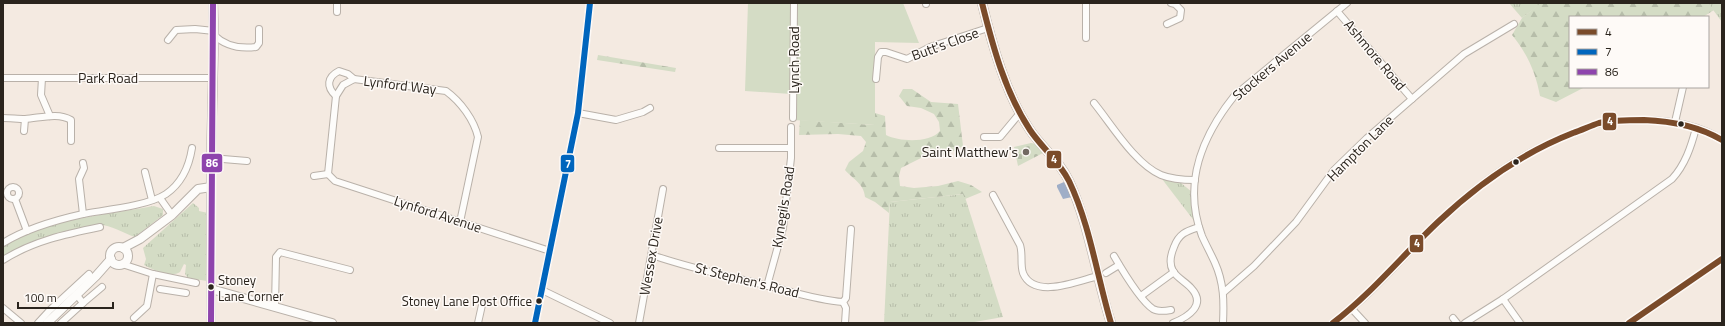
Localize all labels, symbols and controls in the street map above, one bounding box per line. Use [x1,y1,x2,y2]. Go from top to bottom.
street label: Ashmore Road [1339,15,1411,95]
legend [1569,16,1709,88]
street label: Butt's Close [908,22,981,65]
text: 4 [1605,22,1612,41]
street label: Lynch Road [783,26,804,94]
street label: Stockers Avenue [1228,26,1316,105]
text: 7 [1605,42,1612,61]
text: 86 [1605,62,1619,81]
street label: Park Road [78,67,138,88]
street label: Lynford Way [362,70,438,99]
street label: Hampton Lane [1322,110,1398,186]
line badge: 4 [1602,112,1617,131]
text: 4 [1607,113,1613,129]
unlabelled marker [1676,119,1686,129]
place label: Saint Matthew's [922,141,1018,162]
marker: Saint Matthew's [1021,147,1031,157]
line badge: 4 [1046,150,1062,169]
text: 4 [1051,151,1057,167]
line badge: 86 [201,153,223,173]
line badge: 7 [560,154,575,173]
text: 86 [206,155,218,171]
text: 7 [565,156,571,172]
unlabelled marker [1511,157,1521,167]
street label: Kynegils Road [766,165,799,249]
street label: Lynford Avenue [392,189,485,238]
street label: Wessex Drive [633,215,668,297]
line badge: 4 [1409,234,1424,253]
text: 4 [1414,235,1420,251]
street label: St Stephen's Road [693,256,802,303]
place label: Stoney Lane Corner [218,270,284,306]
marker: Stoney Lane Corner [206,282,216,292]
scale bar [18,284,113,310]
text: 100 m [24,288,57,307]
place label: Stoney Lane Post Office [402,291,532,311]
marker: Stoney Lane Post Office [534,296,544,306]

